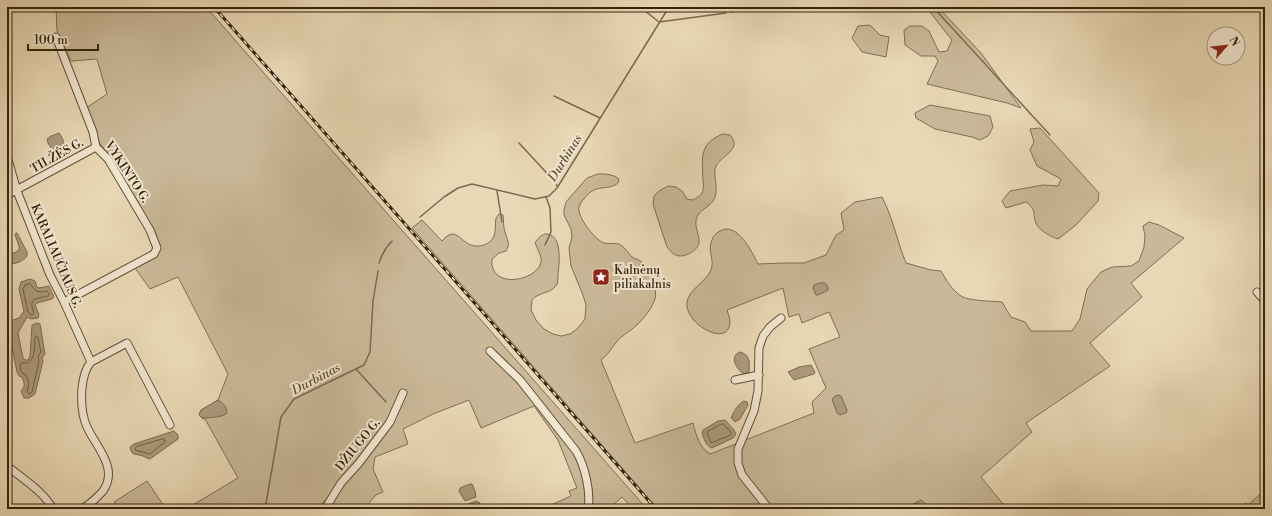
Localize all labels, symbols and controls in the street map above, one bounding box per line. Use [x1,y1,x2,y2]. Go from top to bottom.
scale bar [28,26,98,52]
north arrow [1206,26,1246,66]
text: 100 m [34,33,68,48]
text: N [1226,35,1242,49]
water label: Durbinas [544,131,586,185]
street label: TILŽĖS G. [27,133,86,177]
street label: VYKINTO G. [101,137,153,206]
street label: KARALIAUČIAUS G. [27,201,87,311]
place label: Kalnėnų piliakalnis [614,263,671,292]
place icon: Kalnėnų piliakalnis [591,267,611,287]
water label: Durbinas [288,359,343,399]
street label: DŽIUGO G. [331,414,384,474]

